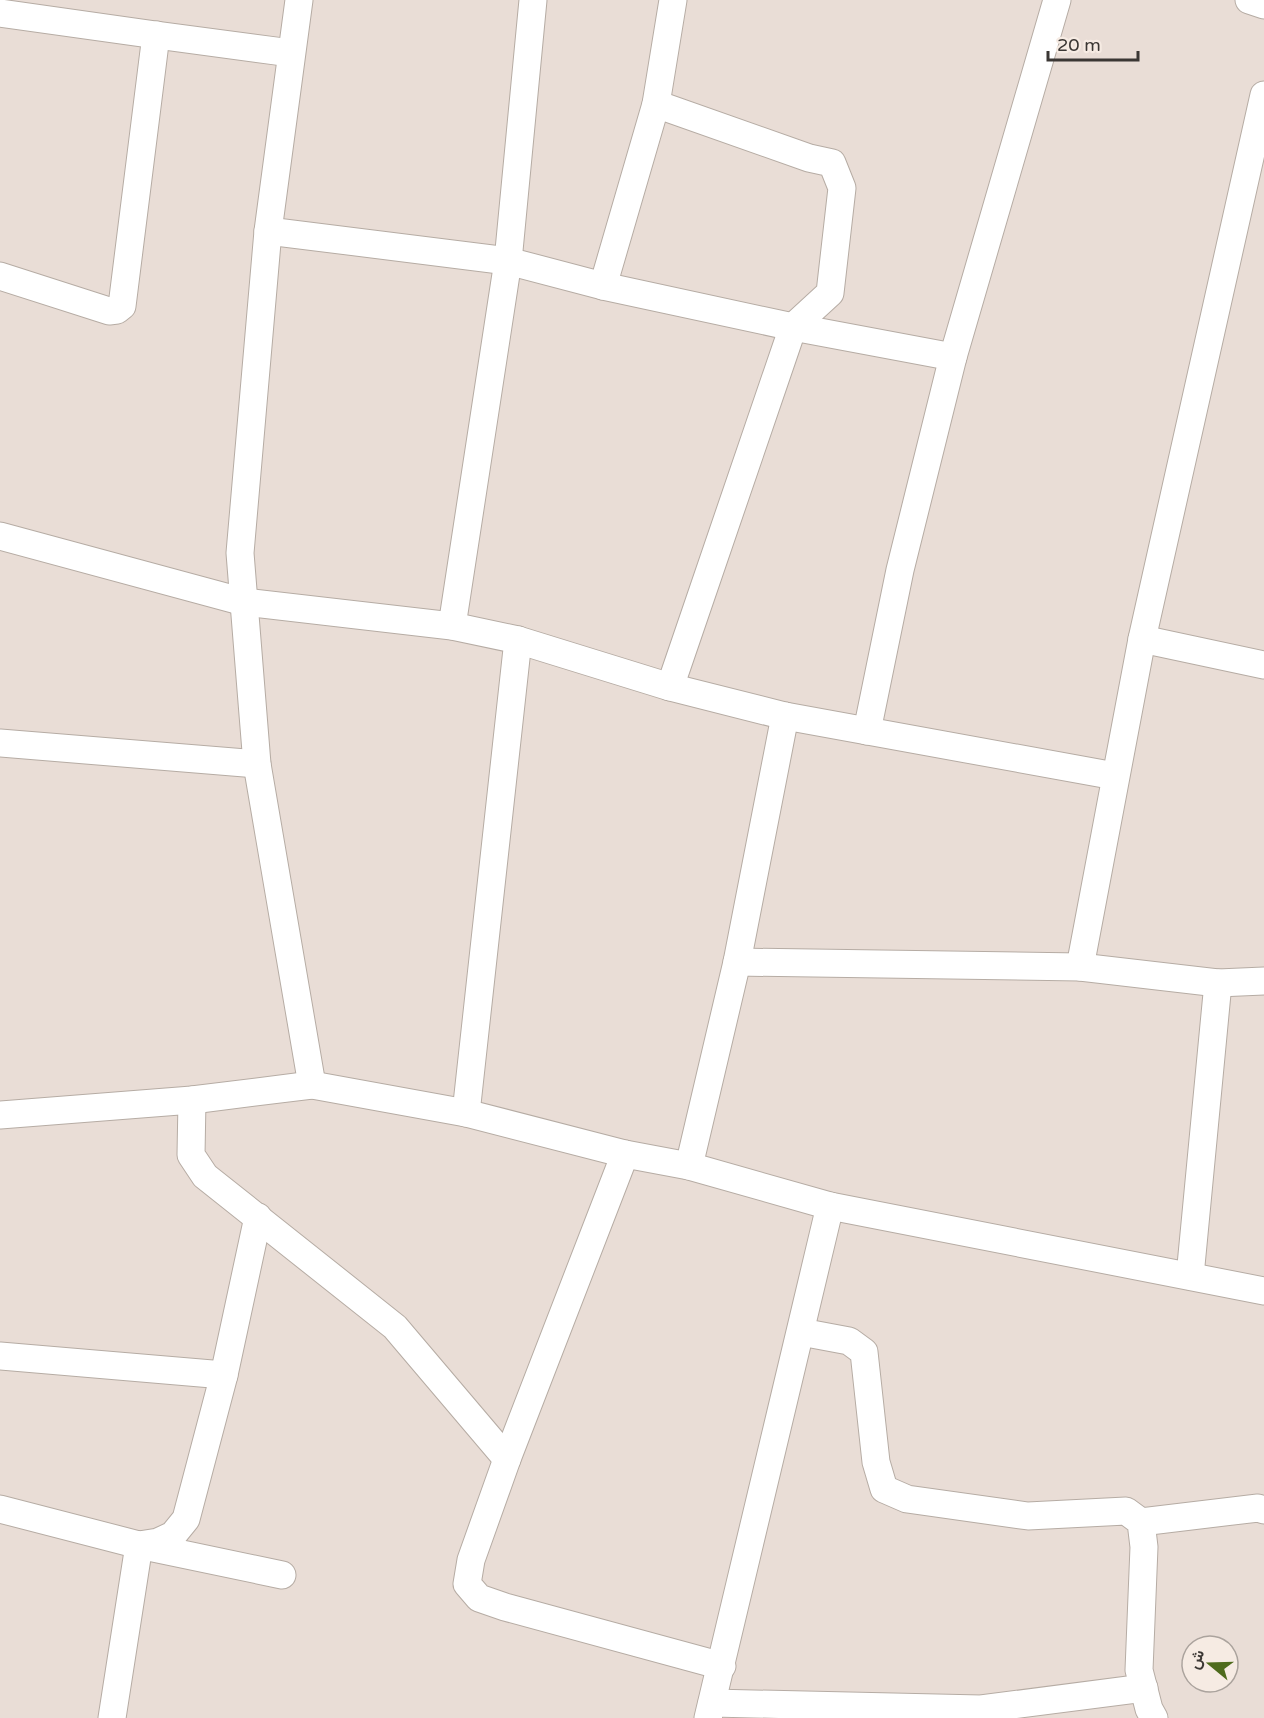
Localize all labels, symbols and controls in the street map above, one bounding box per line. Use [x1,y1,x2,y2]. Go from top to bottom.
scale bar [1048,24,1138,62]
text: 20 m [1057,34,1101,56]
north arrow [1180,1634,1240,1694]
text: ش [1184,1647,1209,1672]

